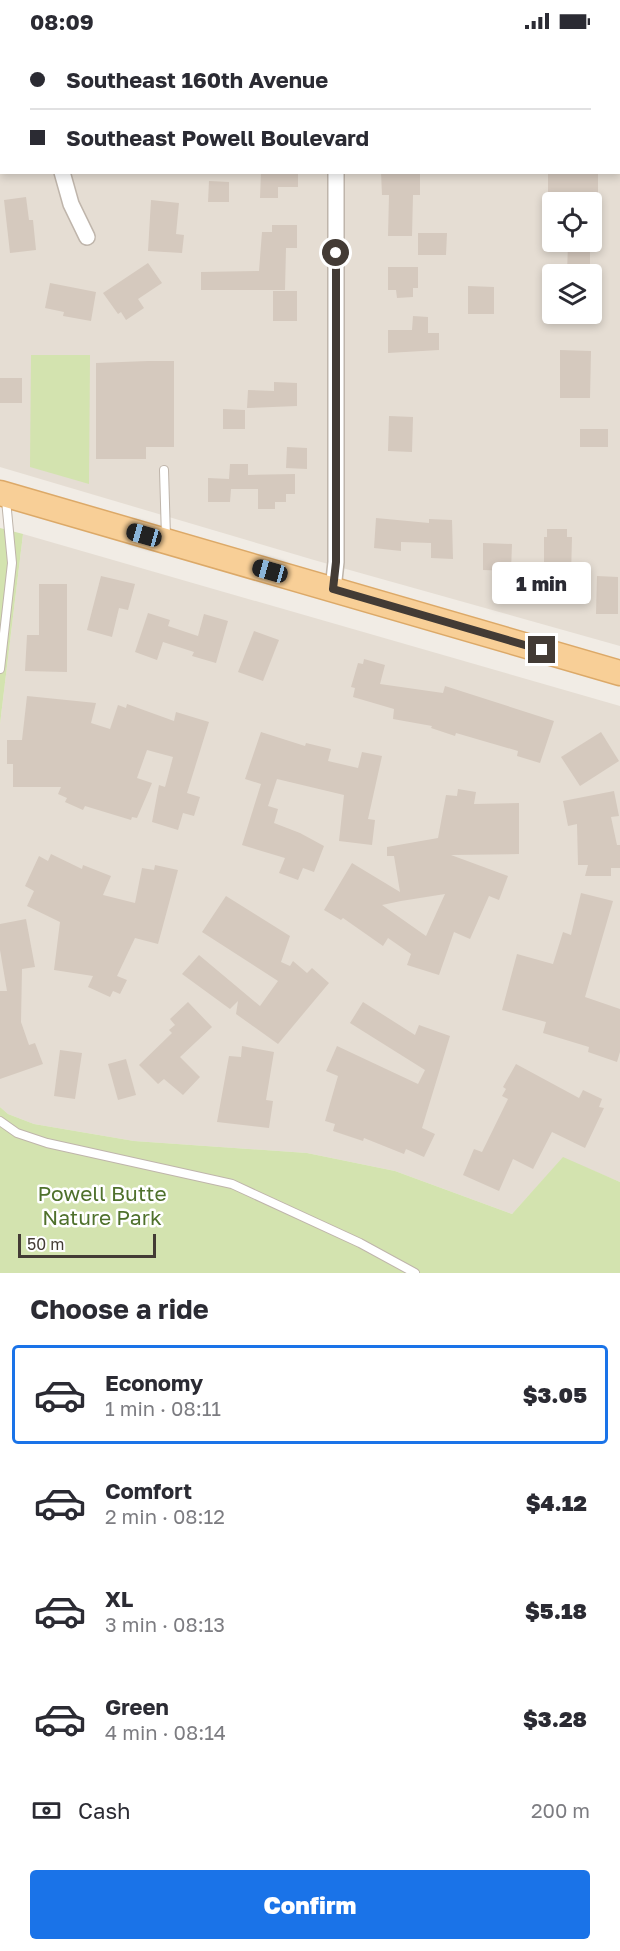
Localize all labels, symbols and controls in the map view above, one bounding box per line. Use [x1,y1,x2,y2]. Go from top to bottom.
text: 08:09 [30,8,94,35]
text: Southeast 160th Avenue [66,66,328,93]
text: Southeast Powell Boulevard [66,124,369,151]
map controls [542,192,602,324]
button: locate [542,192,602,252]
route start [322,239,349,266]
button: layers [542,264,602,324]
car [124,521,164,549]
car [250,557,290,585]
callout: 1 min [492,563,592,605]
text: 1 min [516,571,567,595]
route end [528,636,555,663]
park label: Powell Butte Nature Park [37,1180,167,1230]
scale bar [18,1231,156,1258]
text: 50 m [27,1234,64,1254]
text: Choose a ride [30,1293,209,1325]
icon: car [33,1368,87,1422]
text: Economy [105,1369,203,1396]
text: $3.05 [523,1381,587,1408]
text: 1 min · 08:11 [105,1396,221,1420]
icon: car [33,1476,87,1530]
text: Comfort [105,1477,192,1504]
text: $4.12 [526,1489,587,1516]
text: 2 min · 08:12 [105,1504,225,1528]
icon: car [33,1584,87,1638]
text: XL [105,1585,133,1612]
text: $5.18 [525,1597,587,1624]
text: 3 min · 08:13 [105,1612,225,1636]
icon: car [33,1692,87,1746]
text: Green [105,1693,169,1720]
text: $3.28 [523,1705,587,1732]
text: 4 min · 08:14 [105,1720,226,1744]
icon: cash [30,1794,63,1827]
text: Cash [78,1797,131,1824]
text: 200 m [531,1798,590,1822]
button: Confirm [30,1870,590,1939]

